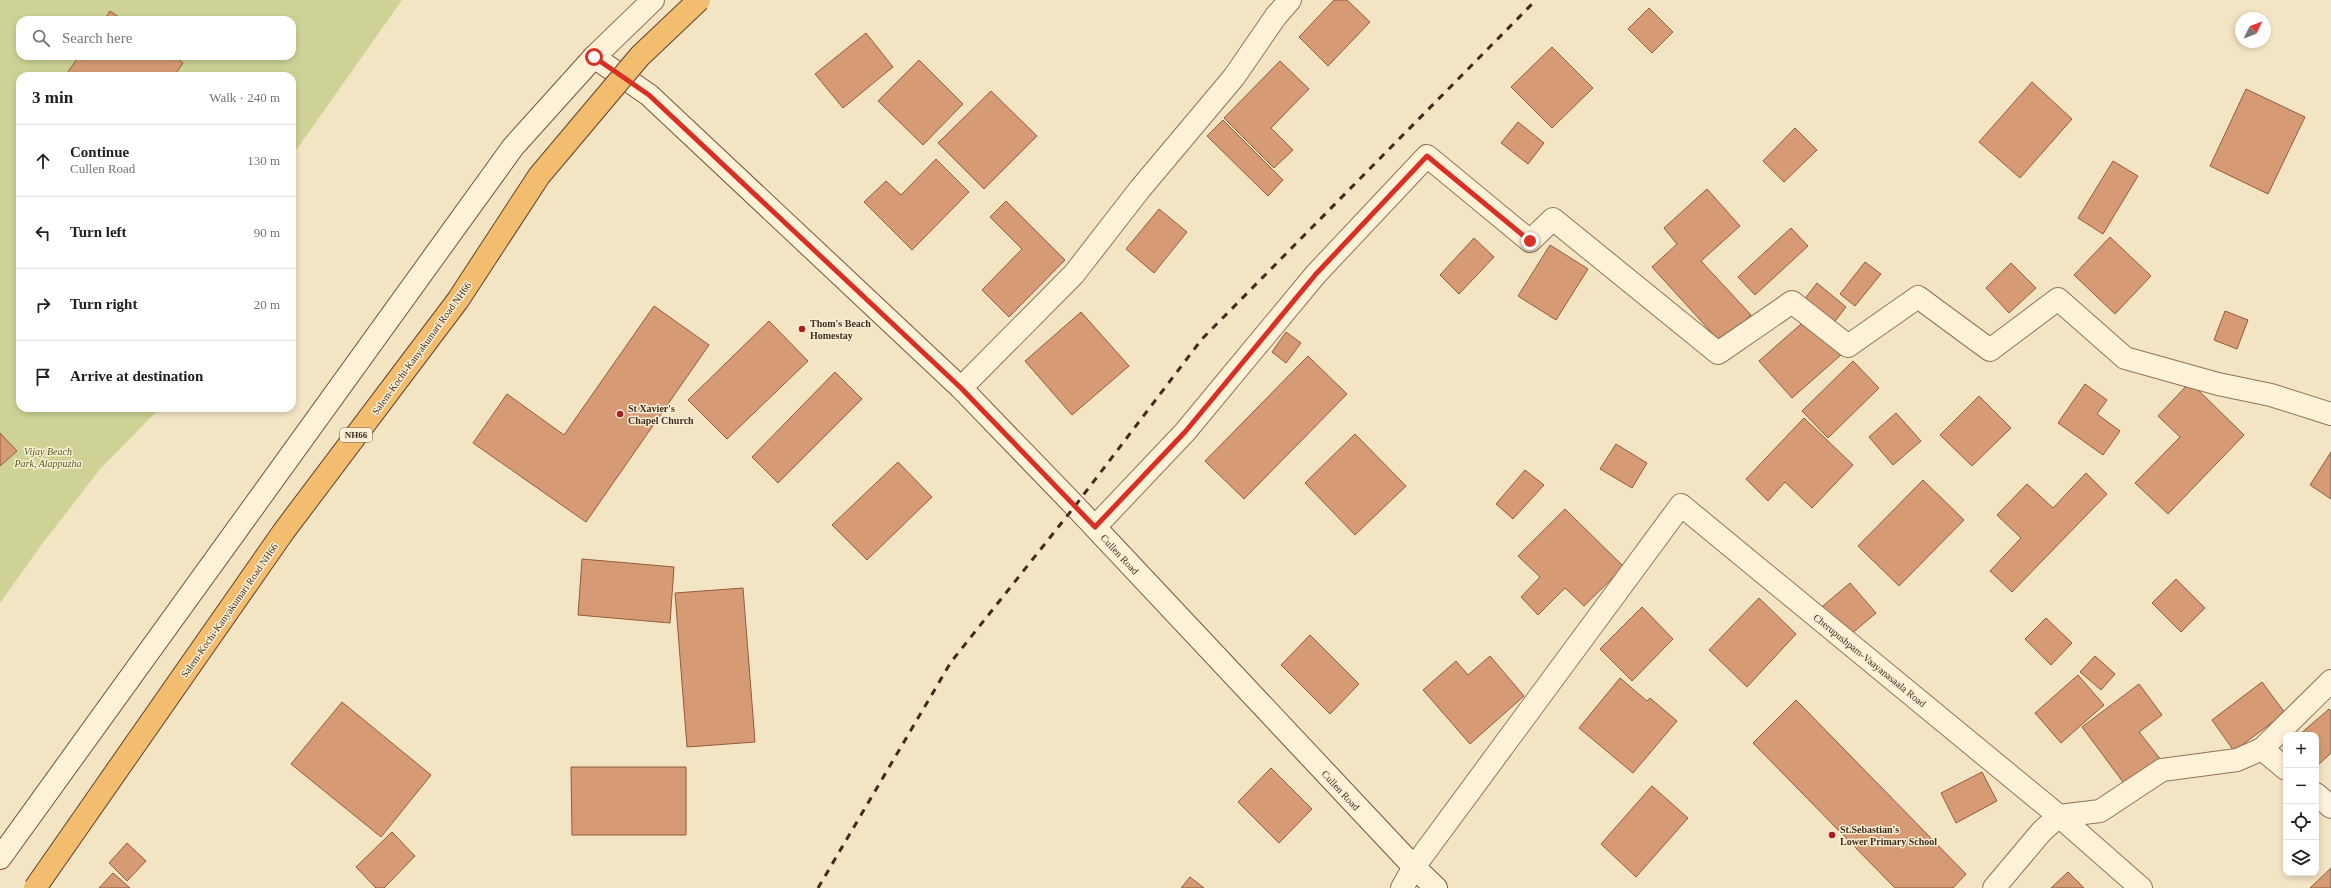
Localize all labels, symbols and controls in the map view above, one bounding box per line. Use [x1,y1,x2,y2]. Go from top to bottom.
north arrow [2235,12,2271,48]
search box [16,16,296,60]
icon: search [30,27,52,49]
text: Search here [62,30,132,46]
route start [585,48,603,66]
text: 3 min [32,88,73,107]
text: Walk · 240 m [209,90,280,105]
text: Continue [70,144,129,160]
icon: ahead [32,150,54,172]
text: 130 m [247,153,280,168]
text: Cullen Road [70,161,135,176]
icon: left [32,222,54,244]
text: Turn left [70,224,127,240]
text: 90 m [254,225,280,240]
route end [1521,232,1539,250]
street label: Salem-Kochi-Kanyakumari Road NH66 [370,280,473,417]
icon: right [32,294,54,316]
text: Turn right [70,296,137,312]
text: 20 m [254,297,280,312]
place label: Thom's Beach Homestay [810,318,871,341]
marker: Thom's Beach Homestay [797,324,807,334]
icon: arrive [32,366,54,388]
text: Arrive at destination [70,368,203,384]
place label: St Xavier's Chapel Church [628,403,694,426]
marker: St Xavier's Chapel Church [615,409,625,419]
road number: NH66 [340,428,372,442]
park label: Vijay Beach Park, Alappuzha [13,446,82,469]
street label: Cullen Road [1098,532,1141,576]
street label: Salem-Kochi-Kanyakumari Road NH66 [179,541,280,679]
street label: Cherupushpam-Vaayanasaala Road [1811,612,1928,709]
map controls [2283,732,2319,876]
button: + [2283,732,2319,768]
street label: Cullen Road [1319,768,1362,812]
button: − [2283,768,2319,804]
button: locate [2283,804,2319,840]
place label: St.Sebastian's Lower Primary School [1840,824,1937,847]
marker: St.Sebastian's Lower Primary School [1827,830,1837,840]
button: layers [2283,840,2319,876]

